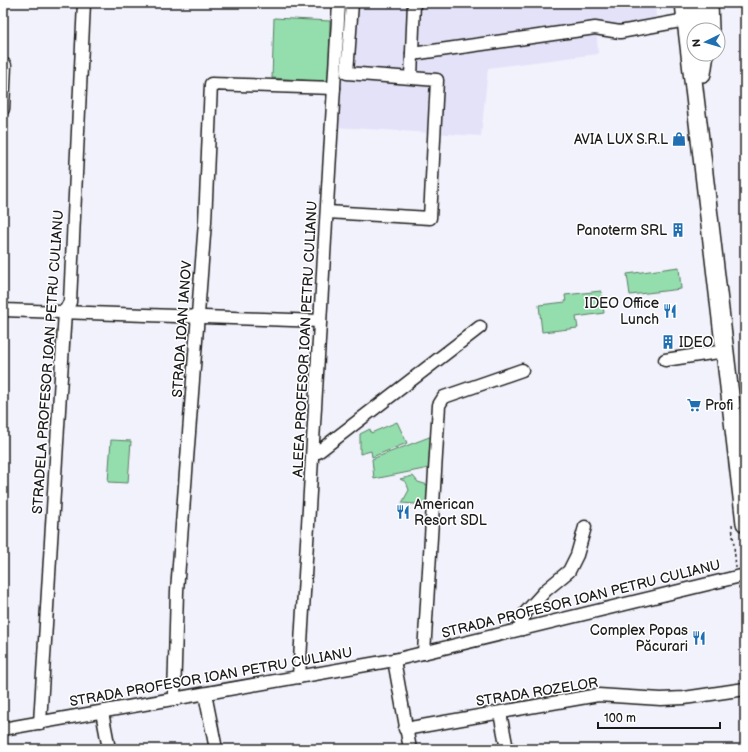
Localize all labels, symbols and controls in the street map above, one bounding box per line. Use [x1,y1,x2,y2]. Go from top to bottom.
north arrow [686,22,726,62]
text: N [690,38,703,48]
place label: AVIA LUX S.R.L [574,131,668,148]
shop icon: AVIA LUX S.R.L [671,131,687,147]
street label: ALEEA PROFESOR IOAN PETRU CULIANU [289,200,321,478]
street label: STRADELA PROFESOR IOAN PETRU CULIANU [29,209,67,515]
place label: Panoterm SRL [576,222,667,239]
building icon: Panoterm SRL [670,222,686,238]
street label: STRADA IOAN IANOV [169,260,195,398]
place label: IDEO Office Lunch [585,295,659,328]
restaurant icon: IDEO Office Lunch [662,303,678,319]
building icon: IDEO [660,334,676,350]
place label: IDEO [679,334,714,351]
supermarket icon: Profi [686,397,702,413]
place label: Profi [705,397,733,414]
place label: American Resort SDL [414,496,487,529]
restaurant icon: American Resort SDL [395,504,411,520]
street label: STRADA PROFESOR IOAN PETRU CULIANU [440,556,722,642]
place label: Complex Popas Păcurari [590,622,688,655]
restaurant icon: Complex Popas Păcurari [691,630,707,646]
street label: STRADA PROFESOR IOAN PETRU CULIANU [68,644,354,710]
street label: STRADA ROZELOR [475,674,599,710]
scale bar [598,704,720,730]
text: 100 m [604,711,636,726]

